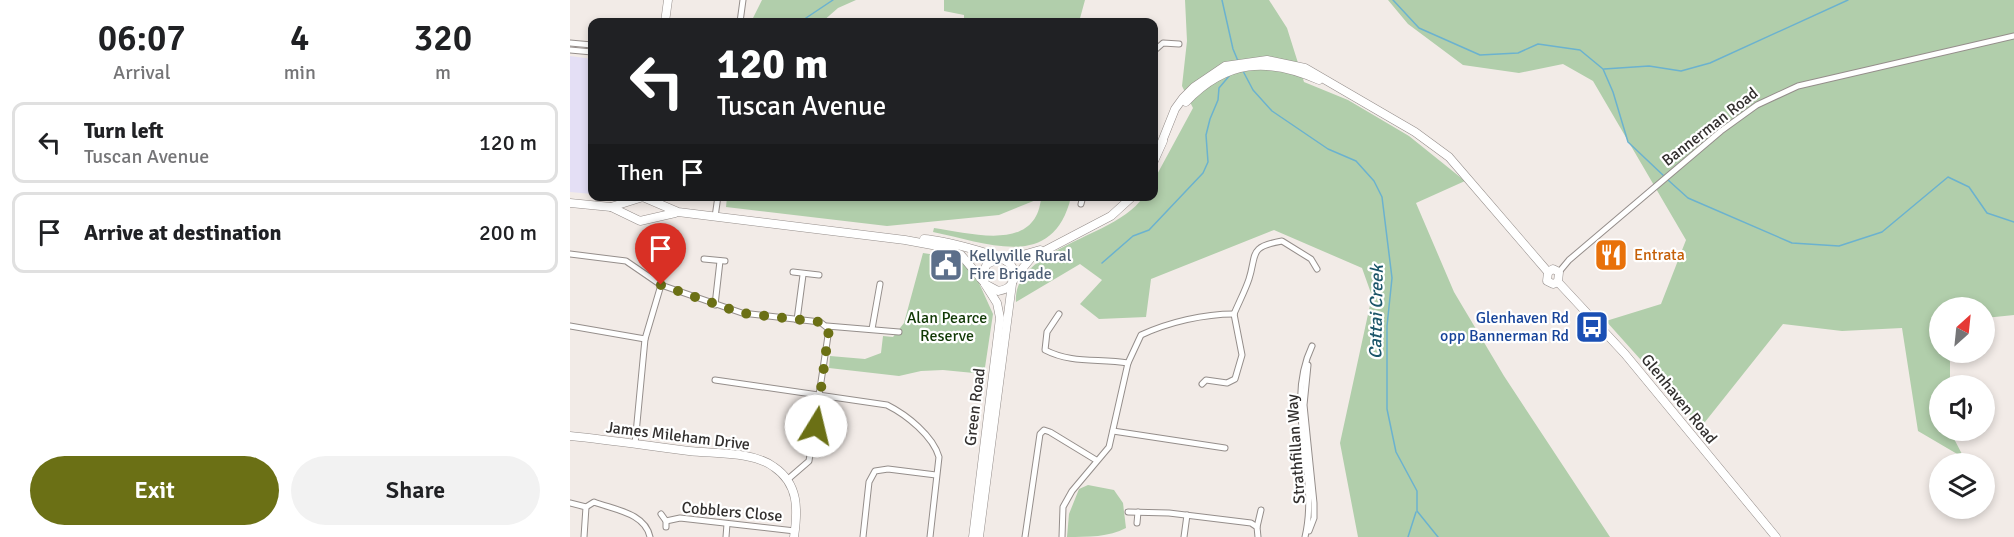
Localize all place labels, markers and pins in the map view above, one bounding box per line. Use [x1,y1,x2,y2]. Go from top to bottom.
pin [635,223,686,285]
restaurant icon: Entrata [1593,237,1629,273]
place label: Entrata [1634,245,1685,265]
place label: Kellyville Rural Fire Brigade [969,246,1072,284]
public building icon: Kellyville Rural Fire Brigade [928,247,964,283]
place label: Glenhaven Rd opp Bannerman Rd [1440,308,1569,346]
bus stop icon: Glenhaven Rd opp Bannerman Rd [1574,309,1610,345]

